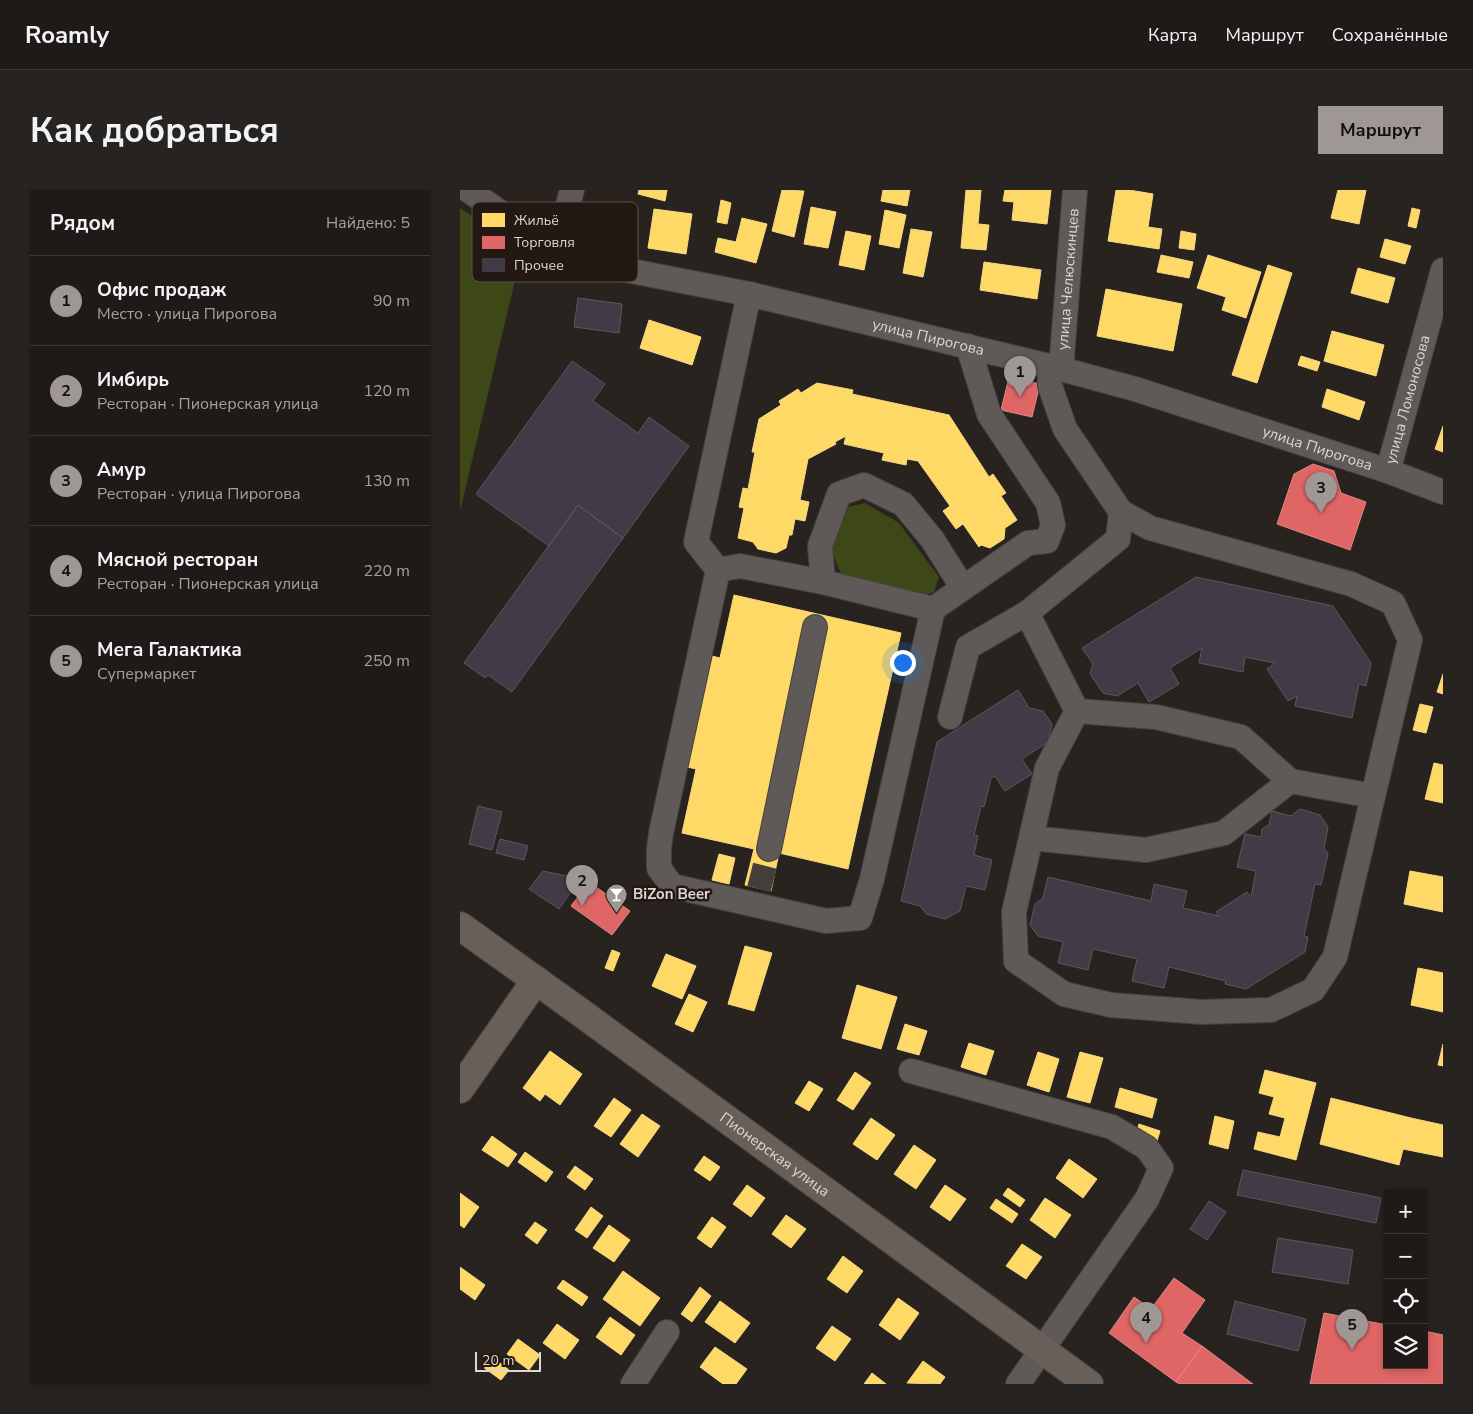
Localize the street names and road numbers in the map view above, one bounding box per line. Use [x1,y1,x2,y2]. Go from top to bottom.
street label: улица Челюскинцев [1053,208,1084,351]
street label: улица Пирогова [870,314,986,360]
street label: улица Ломоносова [1380,333,1435,466]
street label: улица Пирогова [1260,421,1375,475]
street label: Пионерская улица [716,1108,834,1201]

